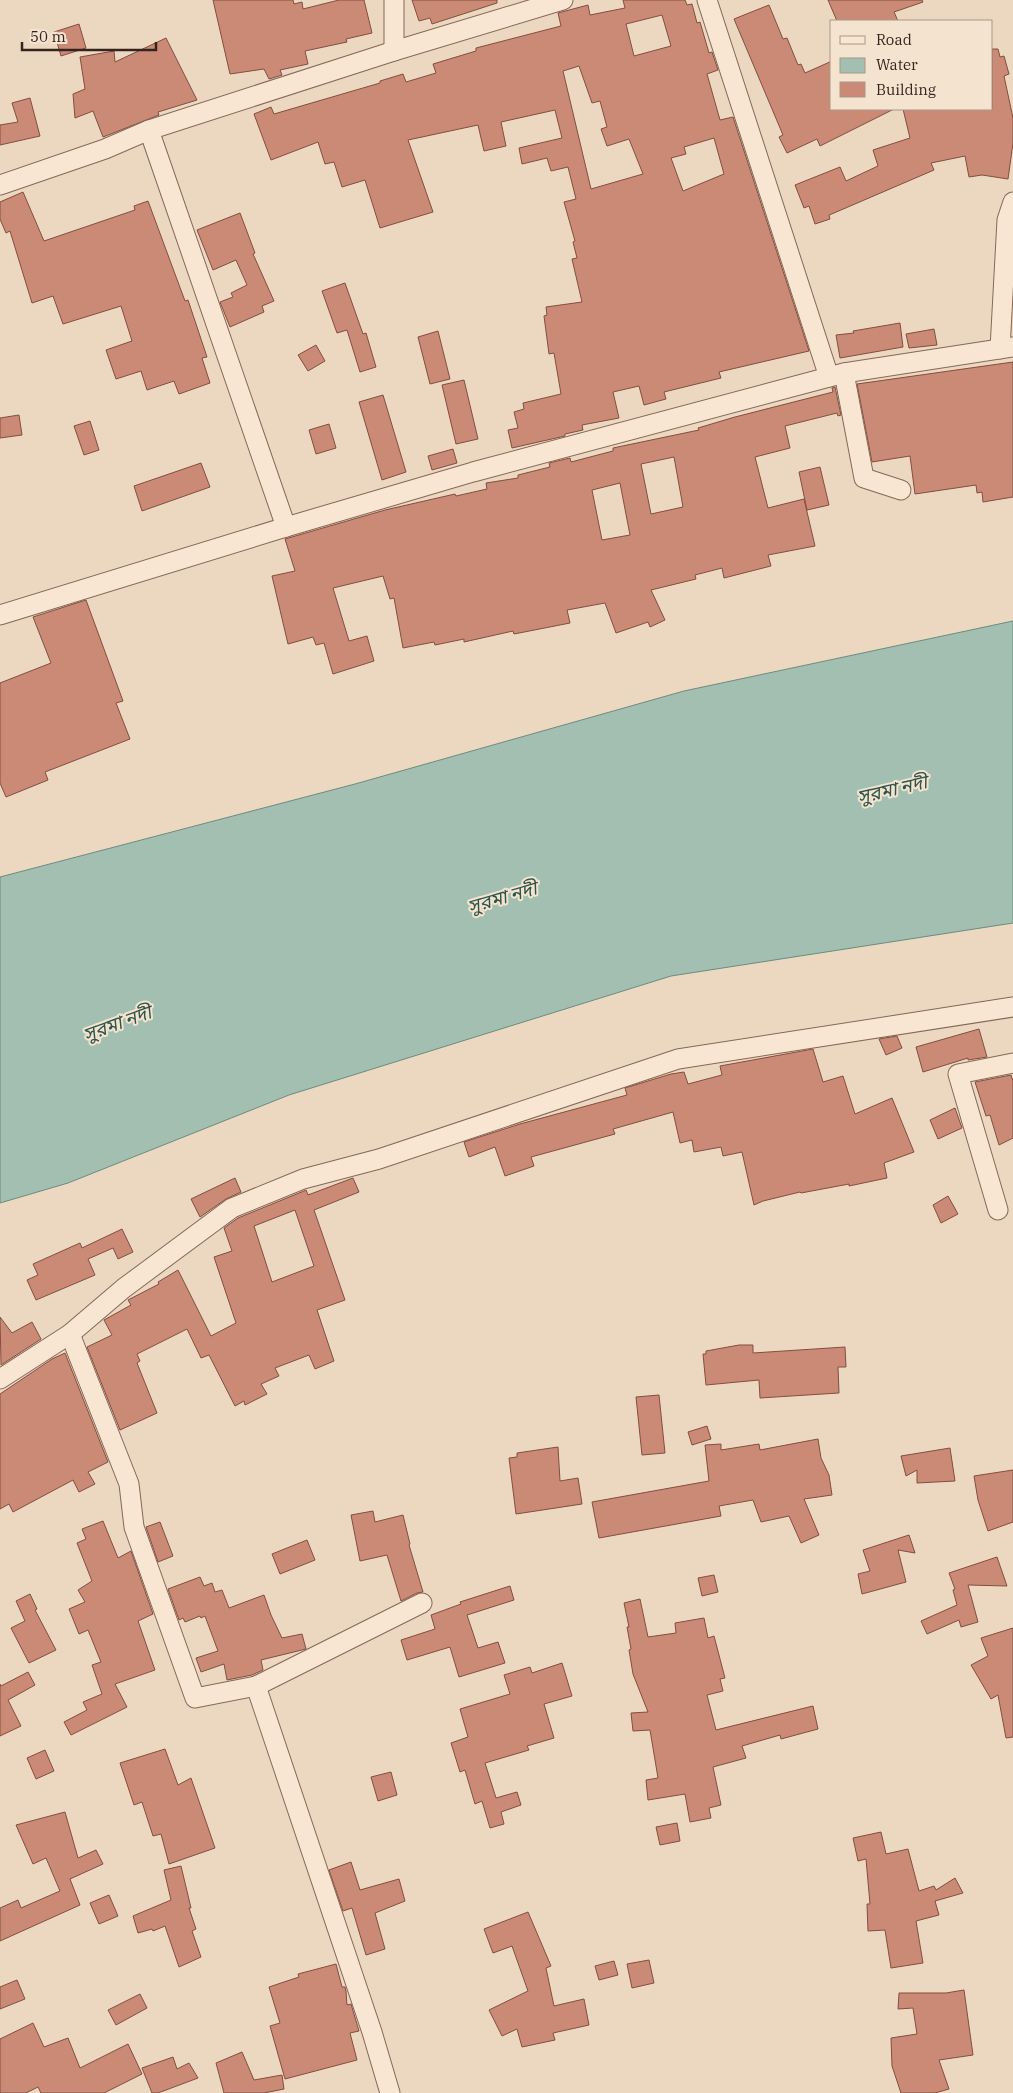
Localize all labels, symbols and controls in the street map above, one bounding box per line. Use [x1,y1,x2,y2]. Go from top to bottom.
scale bar [22,20,156,52]
legend [830,20,993,110]
text: 50 m [30,27,66,46]
text: Road [876,30,912,49]
text: Water [876,55,918,74]
text: Building [876,80,936,99]
water label: সুরমা নদী [855,768,933,809]
water label: সুরমা নদী [465,875,543,918]
water label: সুরমা নদী [80,998,158,1046]

